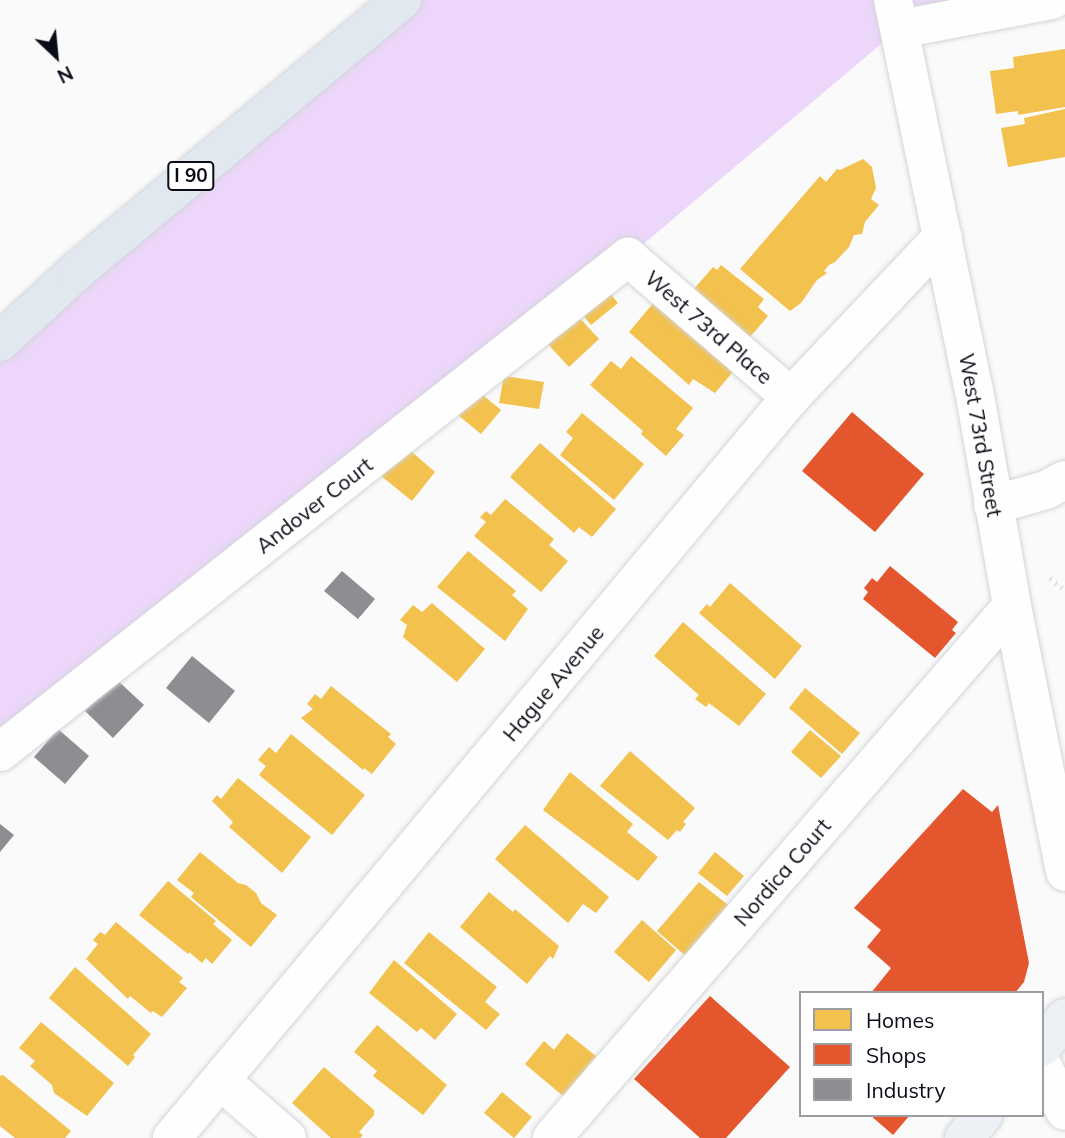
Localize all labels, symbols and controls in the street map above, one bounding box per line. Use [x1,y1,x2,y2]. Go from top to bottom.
north arrow [21,21,91,91]
text: N [53,61,77,89]
road number: I 90 [166,160,216,192]
street label: West 73rd Place [640,265,778,389]
street label: West 73rd Street [954,351,1008,519]
street label: Andover Court [251,452,377,558]
street label: Hague Avenue [497,620,609,746]
street label: Nordica Court [728,813,836,931]
legend [799,991,1044,1117]
text: Homes [866,1007,934,1033]
text: Shops [866,1042,926,1068]
text: Industry [866,1077,946,1103]

